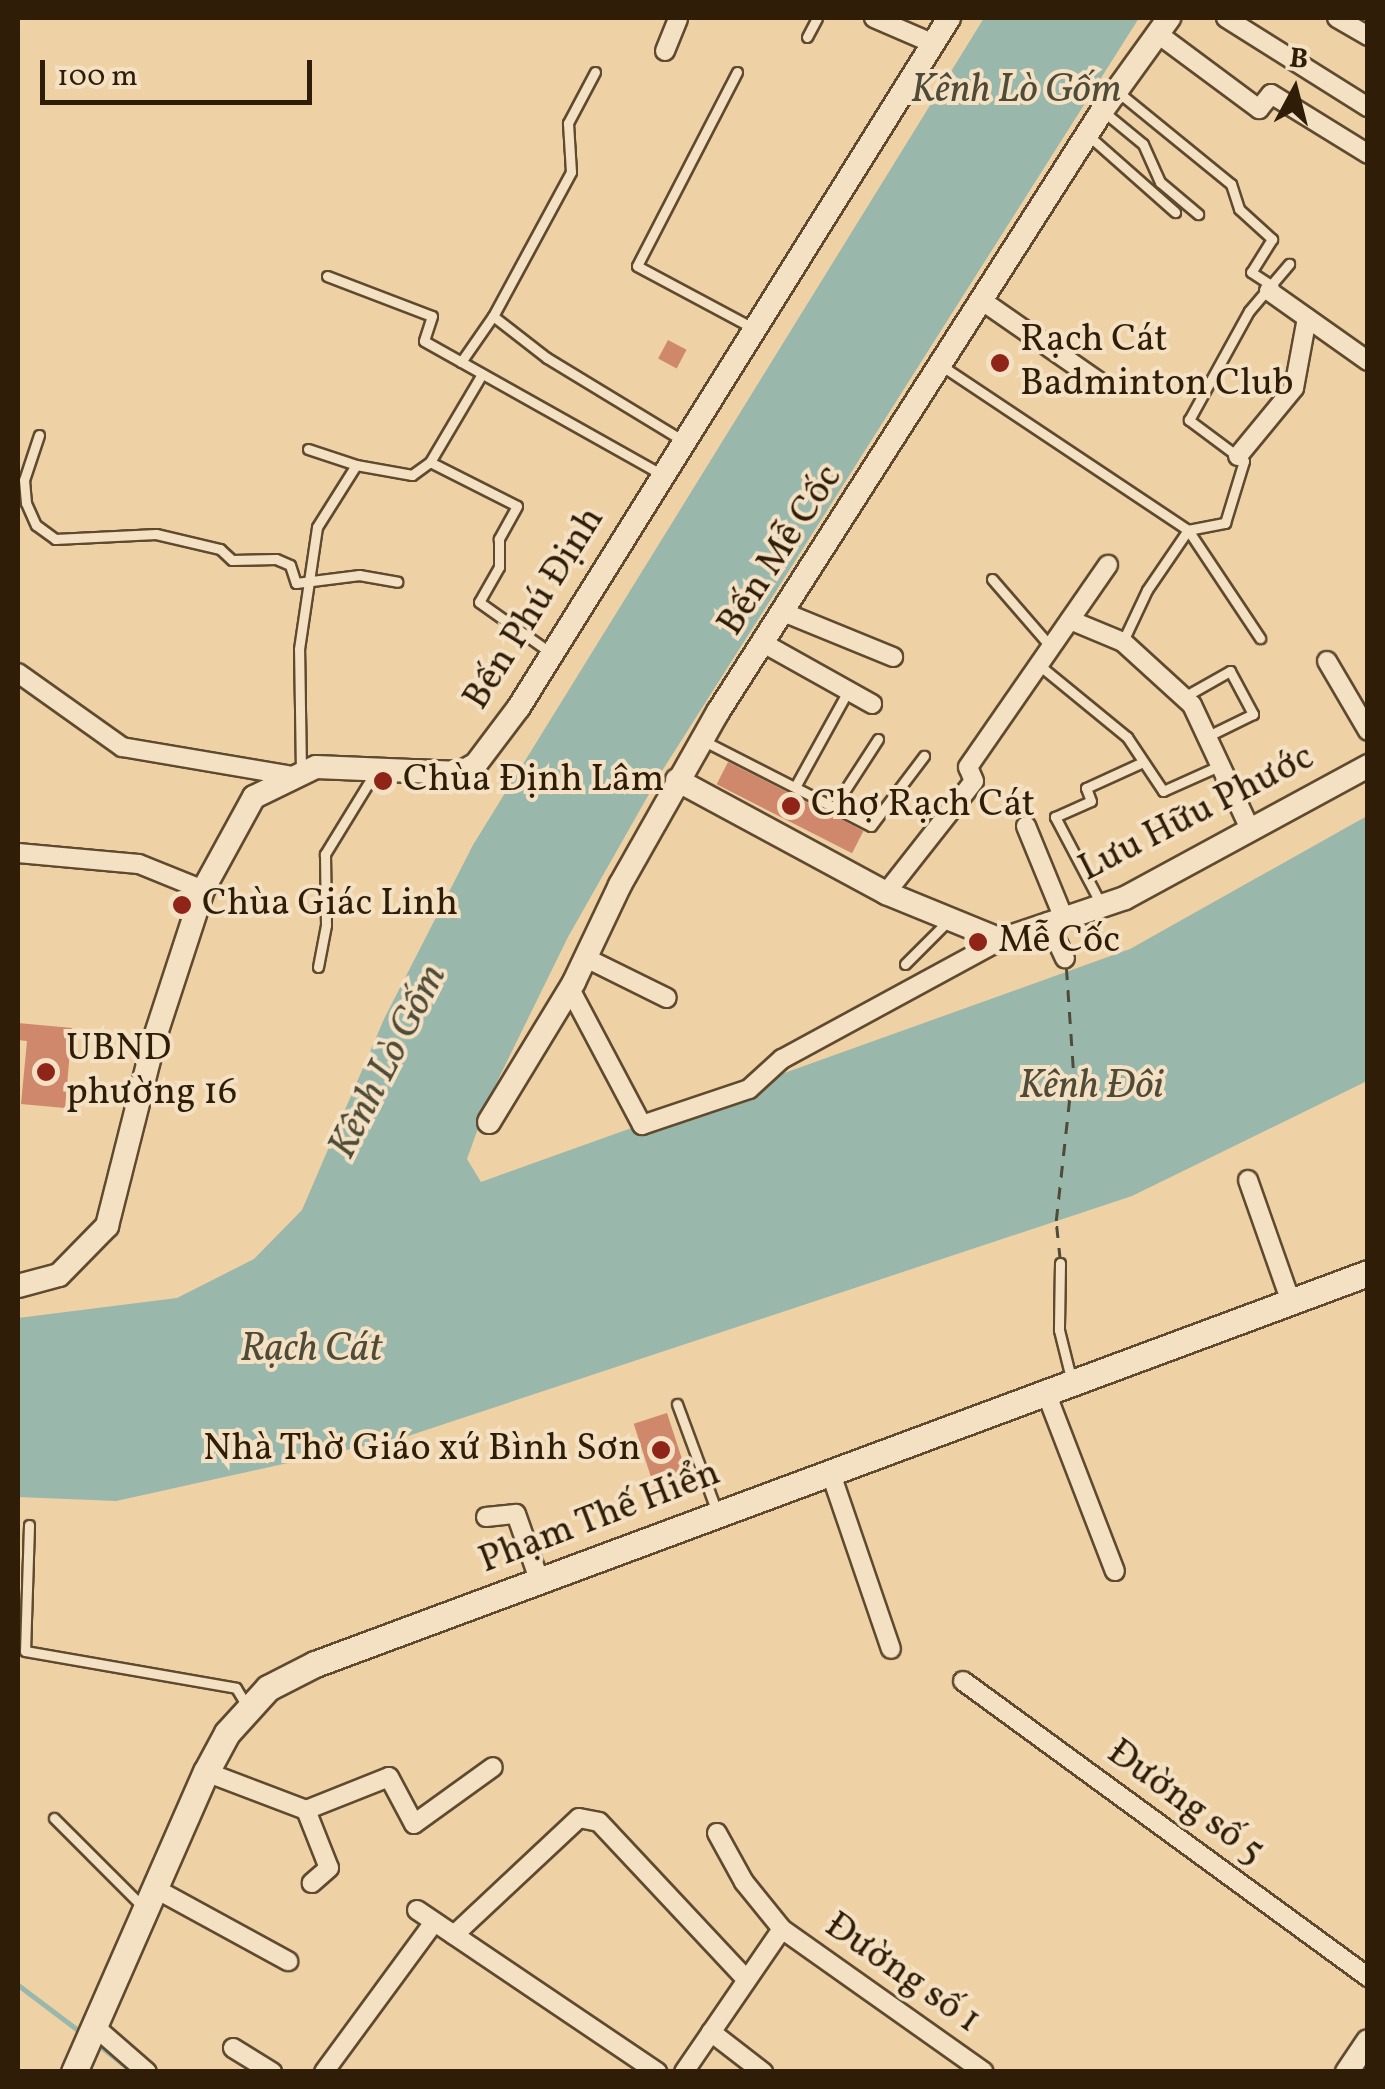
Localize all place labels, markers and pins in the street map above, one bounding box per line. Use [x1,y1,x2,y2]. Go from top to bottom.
place label: Rạch Cát Badminton Club [1020,318,1294,408]
marker: Rạch Cát Badminton Club [989,352,1011,374]
place label: Chùa Định Lâm [403,758,664,804]
marker: Chùa Định Lâm [372,770,394,792]
place label: Chợ Rạch Cát [811,783,1035,829]
marker: Chợ Rạch Cát [780,795,802,817]
place label: Chùa Giác Linh [202,882,458,928]
marker: Chùa Giác Linh [171,894,193,916]
place label: Mễ Cốc [998,919,1120,965]
marker: Mễ Cốc [967,931,989,953]
place label: UBND phường 16 [66,1027,237,1116]
marker: UBND phường 16 [35,1061,57,1083]
place label: Nhà Thờ Giáo xứ Bình Sơn [202,1427,641,1473]
marker: Nhà Thờ Giáo xứ Bình Sơn [650,1439,672,1461]

